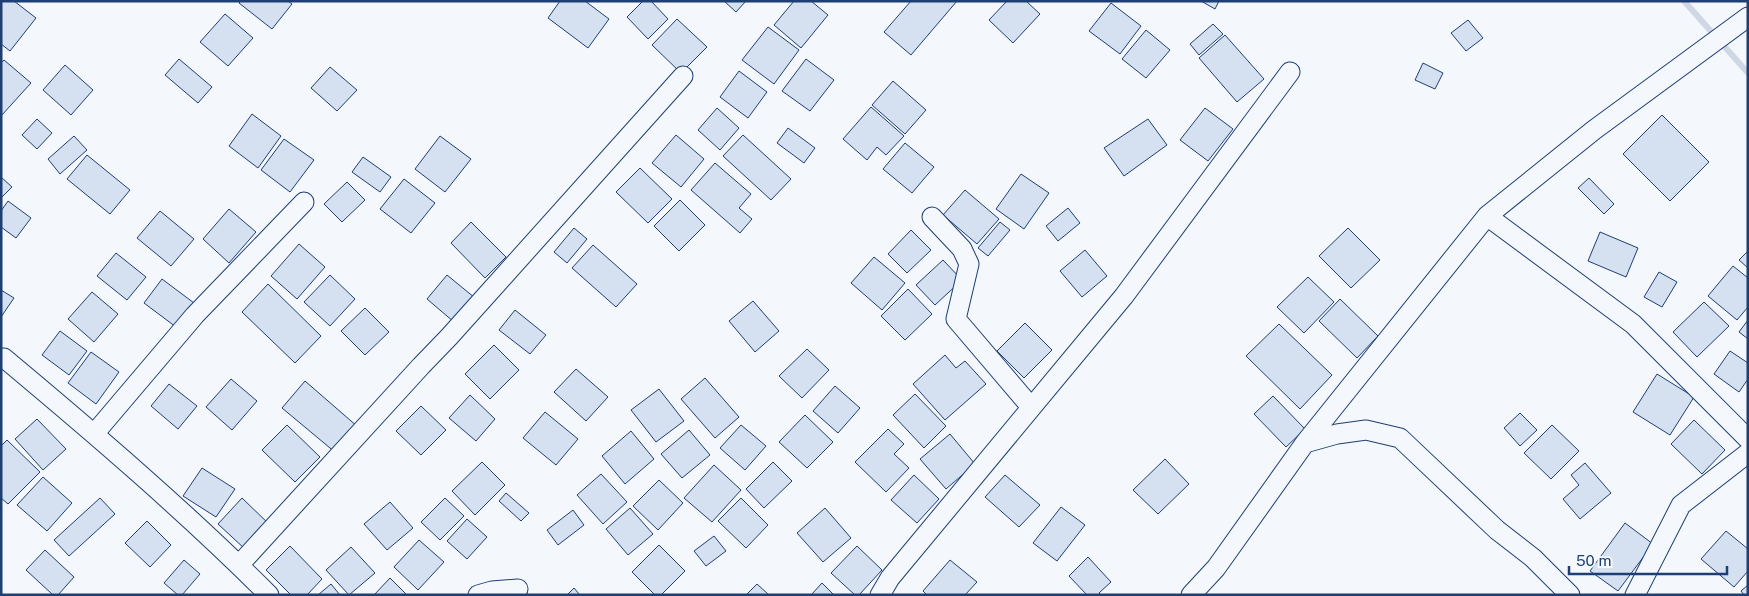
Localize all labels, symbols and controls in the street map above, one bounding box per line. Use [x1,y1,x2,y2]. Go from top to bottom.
scale bar [1569,544,1726,576]
text: 50 m [1576,552,1611,569]

